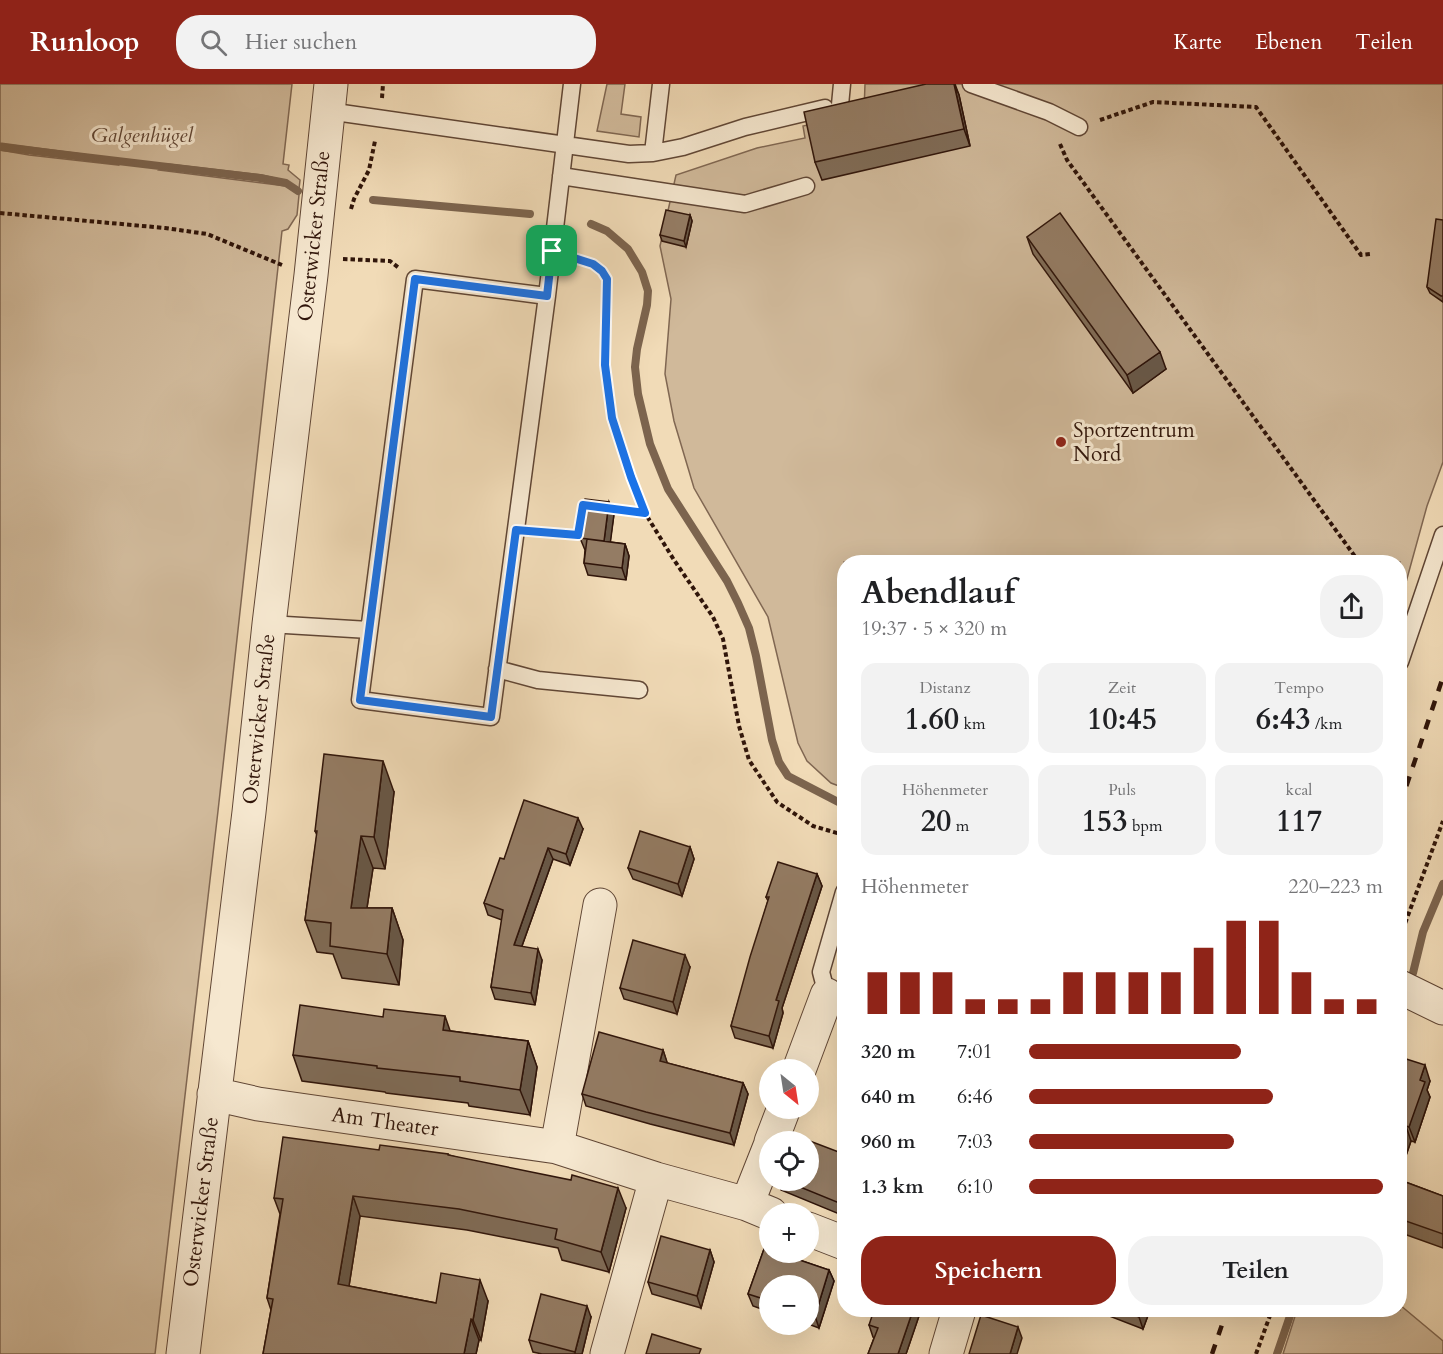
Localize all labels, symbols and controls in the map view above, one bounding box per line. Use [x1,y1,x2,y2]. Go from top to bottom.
search box [176,15,596,69]
text: Runloop [30,23,140,61]
icon: search [197,26,230,59]
text: Hier suchen [245,27,357,57]
text: Karte [1174,28,1222,57]
text: Ebenen [1255,28,1322,57]
text: Teilen [1355,28,1413,57]
park label: Galgenhügel [91,121,194,150]
street label: Osterwicker Straße [291,149,337,323]
pin [526,225,577,276]
icon: arrive [535,234,568,267]
place label: Sportzentrum Nord [1073,416,1195,469]
marker: Sportzentrum Nord [1054,435,1068,449]
text: Abendlauf [861,570,1015,615]
button: share [1320,575,1383,638]
text: 19:37 · 5 × 320 m [861,615,1007,642]
street label: Osterwicker Straße [236,632,282,806]
text: Distanz [919,677,971,699]
text: Zeit [1108,677,1136,699]
text: Tempo [1274,677,1324,699]
text: 1.60 [904,699,959,740]
text: 10:45 [1087,699,1157,740]
text: 6:43 [1256,699,1311,740]
text: km [959,713,986,735]
text: /km [1311,713,1342,735]
text: Höhenmeter [902,779,988,801]
text: Puls [1108,779,1136,801]
text: kcal [1286,779,1312,801]
text: 20 [921,801,951,842]
text: 153 [1081,801,1128,842]
text: 117 [1276,801,1322,842]
text: m [951,815,969,837]
text: bpm [1128,815,1163,837]
text: Höhenmeter [861,873,969,900]
text: 220–223 m [1288,873,1383,900]
text: 320 m [861,1038,916,1065]
text: 7:01 [957,1038,993,1065]
north arrow [759,1059,819,1119]
map controls [759,1059,819,1335]
text: 640 m [861,1083,916,1110]
text: 6:46 [957,1083,993,1110]
street label: Am Theater [330,1100,441,1144]
street label: Osterwicker Straße [176,1115,226,1289]
text: 960 m [861,1128,916,1155]
text: 7:03 [957,1128,993,1155]
button: locate [759,1131,819,1191]
text: 1.3 km [861,1173,924,1200]
text: 6:10 [957,1173,993,1200]
button: + [759,1203,819,1263]
button: Speichern [861,1236,1116,1305]
button: Teilen [1128,1236,1383,1305]
button: − [759,1275,819,1335]

